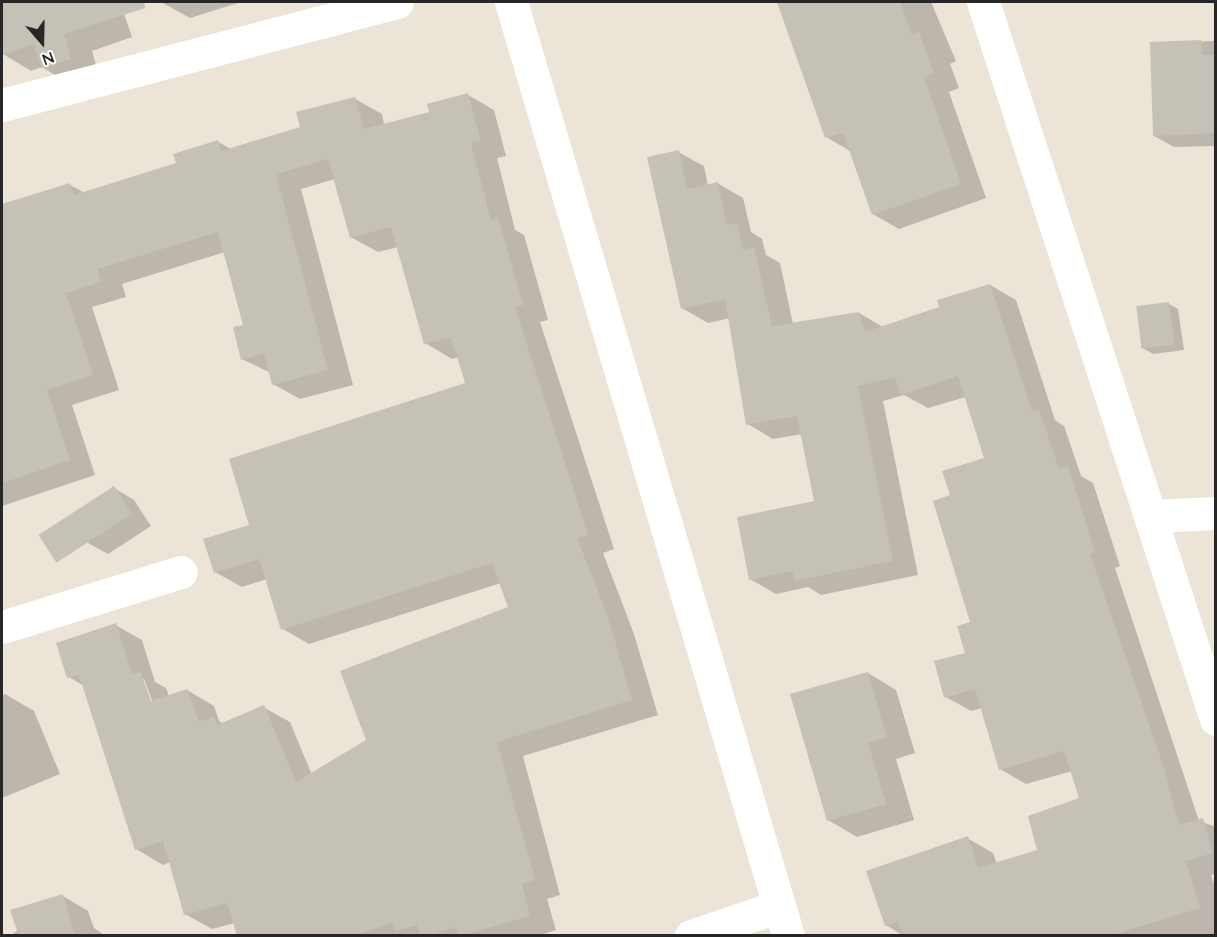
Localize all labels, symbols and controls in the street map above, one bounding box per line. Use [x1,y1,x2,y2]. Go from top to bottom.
north arrow [12,12,72,72]
text: N [39,48,57,70]

